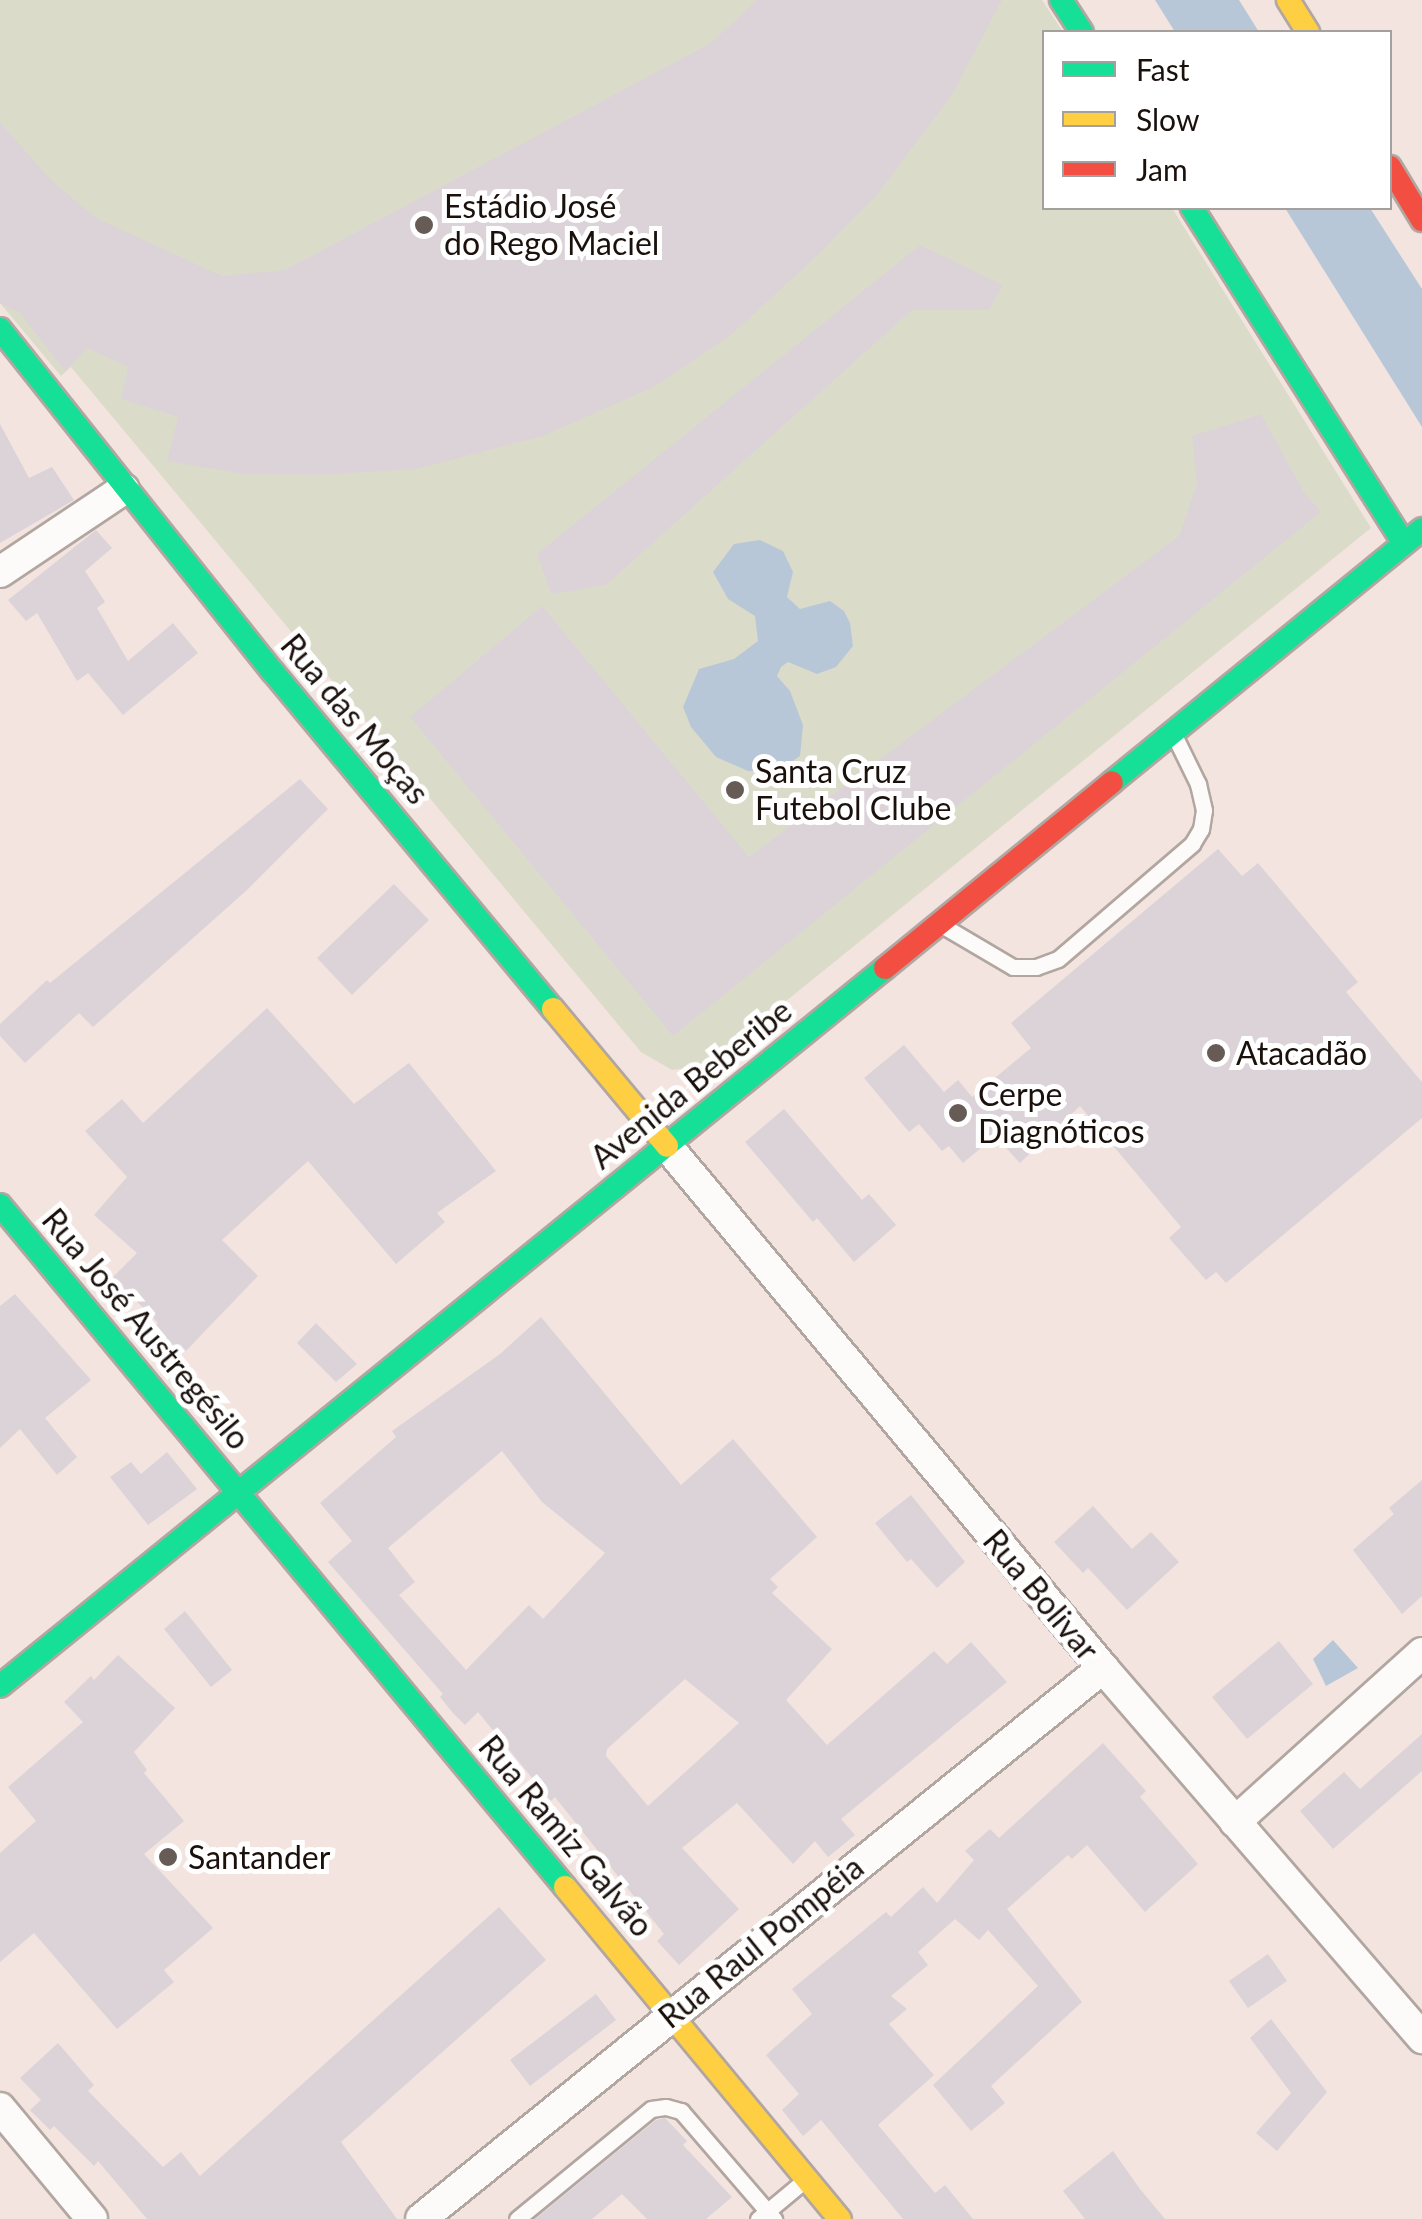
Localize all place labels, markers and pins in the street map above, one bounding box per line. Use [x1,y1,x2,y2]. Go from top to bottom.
place label: Estádio José do Rego Maciel [444,188,659,263]
marker: Estádio José do Rego Maciel [413,214,435,236]
place label: Santa Cruz Futebol Clube [755,753,951,828]
marker: Santa Cruz Futebol Clube [724,779,746,801]
place label: Atacadão [1236,1034,1367,1072]
marker: Atacadão [1205,1042,1227,1064]
place label: Cerpe Diagnóticos [978,1076,1145,1151]
marker: Cerpe Diagnóticos [947,1102,969,1124]
place label: Santander [188,1838,330,1876]
marker: Santander [157,1846,179,1868]

